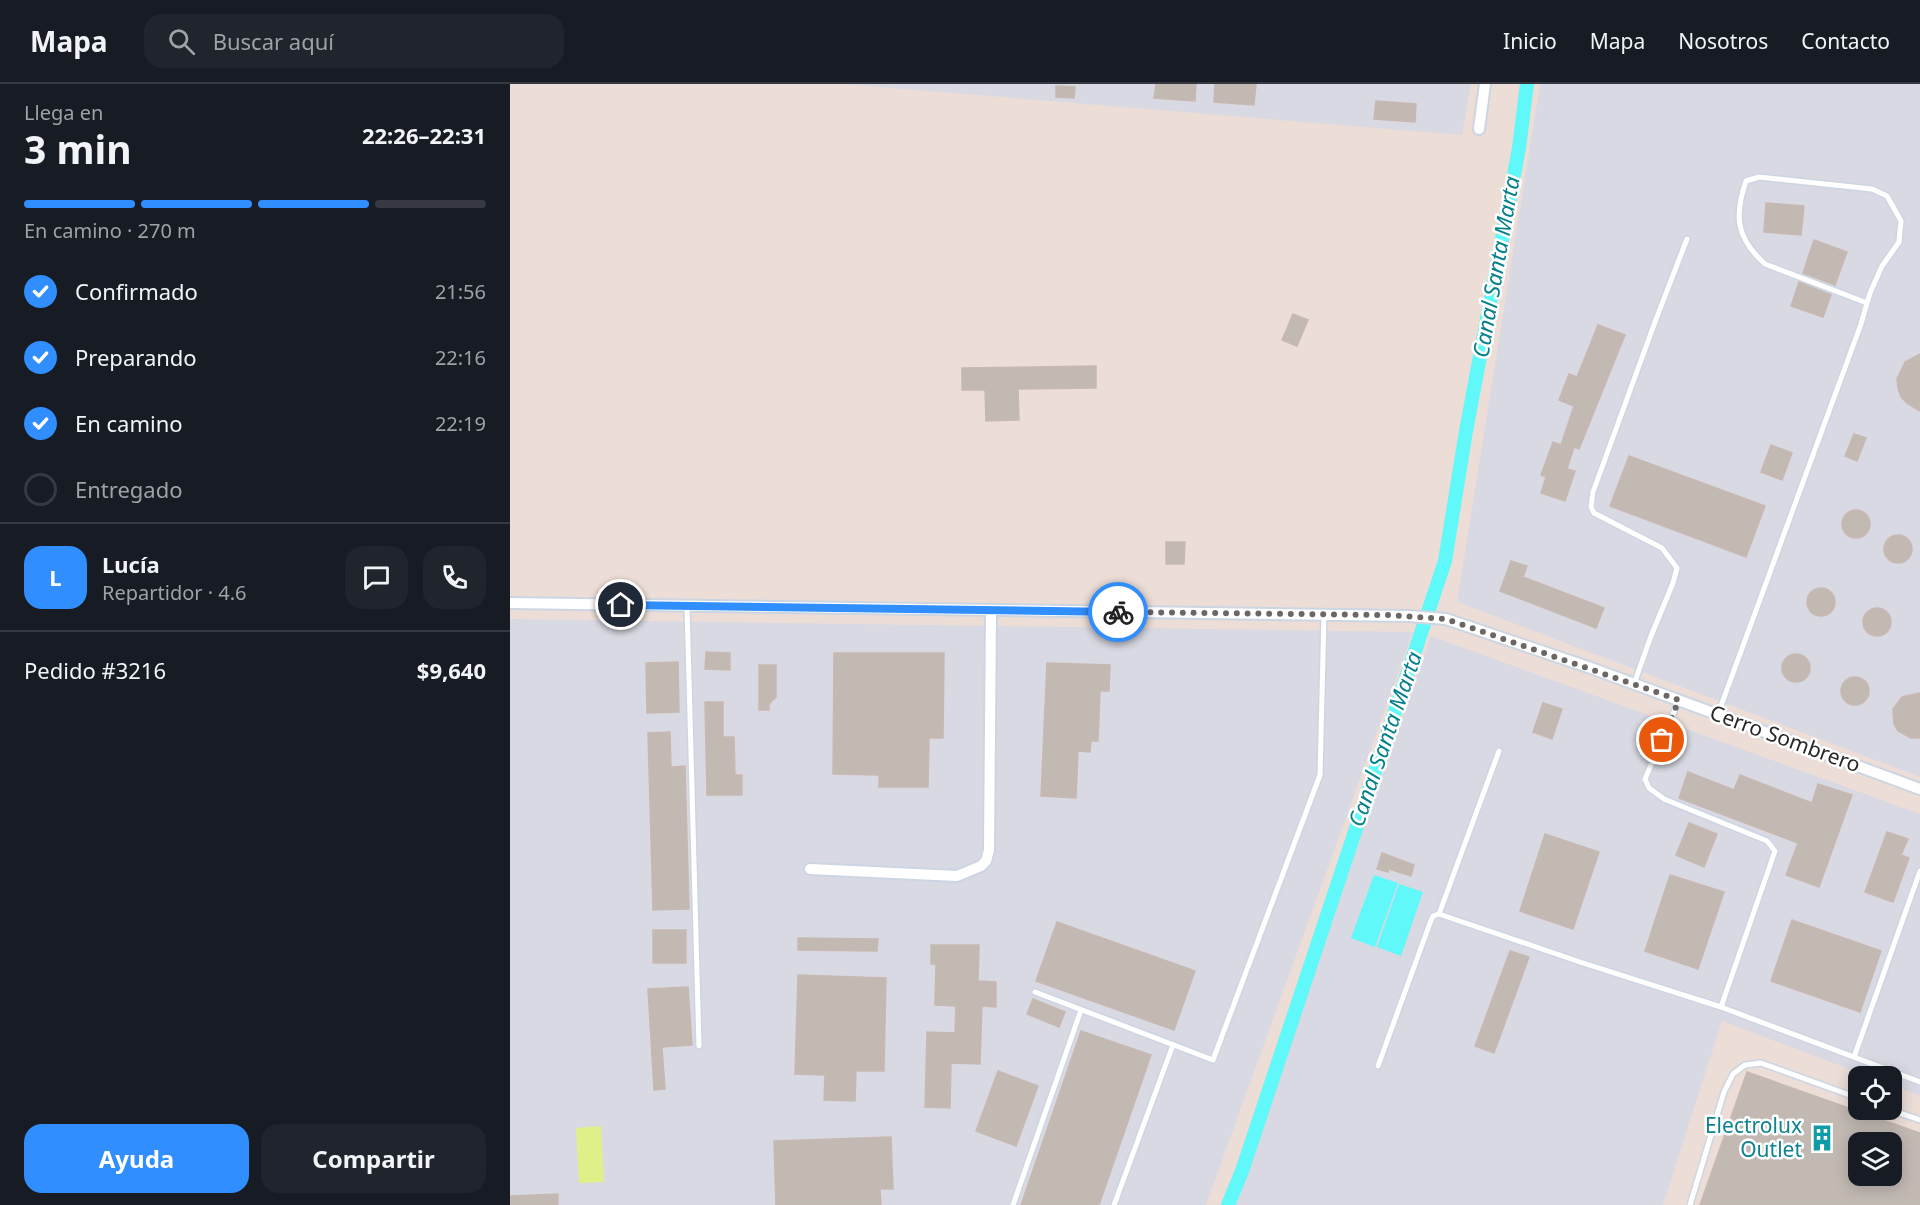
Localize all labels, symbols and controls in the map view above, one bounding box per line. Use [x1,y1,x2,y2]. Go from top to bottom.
search box [144,14,564,68]
text: Mapa [30,22,108,60]
icon: search [165,25,198,58]
text: Buscar aquí [213,26,334,56]
text: Inicio [1503,27,1557,55]
text: Mapa [1590,27,1645,55]
text: Nosotros [1678,27,1768,55]
text: Contacto [1801,27,1890,55]
text: Llega en [24,99,103,126]
text: 22:26–22:31 [362,120,486,150]
text: 3 min [24,122,131,175]
water label: Canal Santa Marta [1464,173,1526,360]
text: En camino · 270 m [24,217,196,244]
icon: check [24,275,57,308]
text: Confirmado [75,276,198,306]
text: 21:56 [435,278,486,305]
icon: check [24,341,57,374]
text: Preparando [75,342,197,372]
text: 22:16 [435,344,486,371]
icon: check [24,407,57,440]
text: En camino [75,408,183,438]
text: 22:19 [435,410,486,437]
text: Entregado [75,474,183,504]
button: chat [345,546,408,609]
button: phone [423,546,486,609]
text: Lucía [102,549,160,579]
text: L [49,562,62,592]
text: Repartidor · 4.6 [102,579,247,606]
pin [595,579,646,630]
courier [1088,582,1148,642]
icon: home [604,588,637,621]
icon: bike [1102,596,1135,629]
water label: Canal Santa Marta [1340,647,1428,830]
text: Pedido #3216 [24,655,166,685]
text: $9,640 [417,655,486,685]
street label: Cerro Sombrero [1706,698,1864,778]
pin [1636,714,1687,765]
icon: bag [1645,723,1678,756]
map controls [1848,1066,1902,1186]
button: locate [1848,1066,1902,1120]
place label: Electrolux Outlet [1705,1111,1802,1163]
building icon: Electrolux Outlet [1807,1123,1837,1153]
button: Ayuda [24,1124,249,1193]
button: Compartir [261,1124,486,1193]
button: layers [1848,1132,1902,1186]

